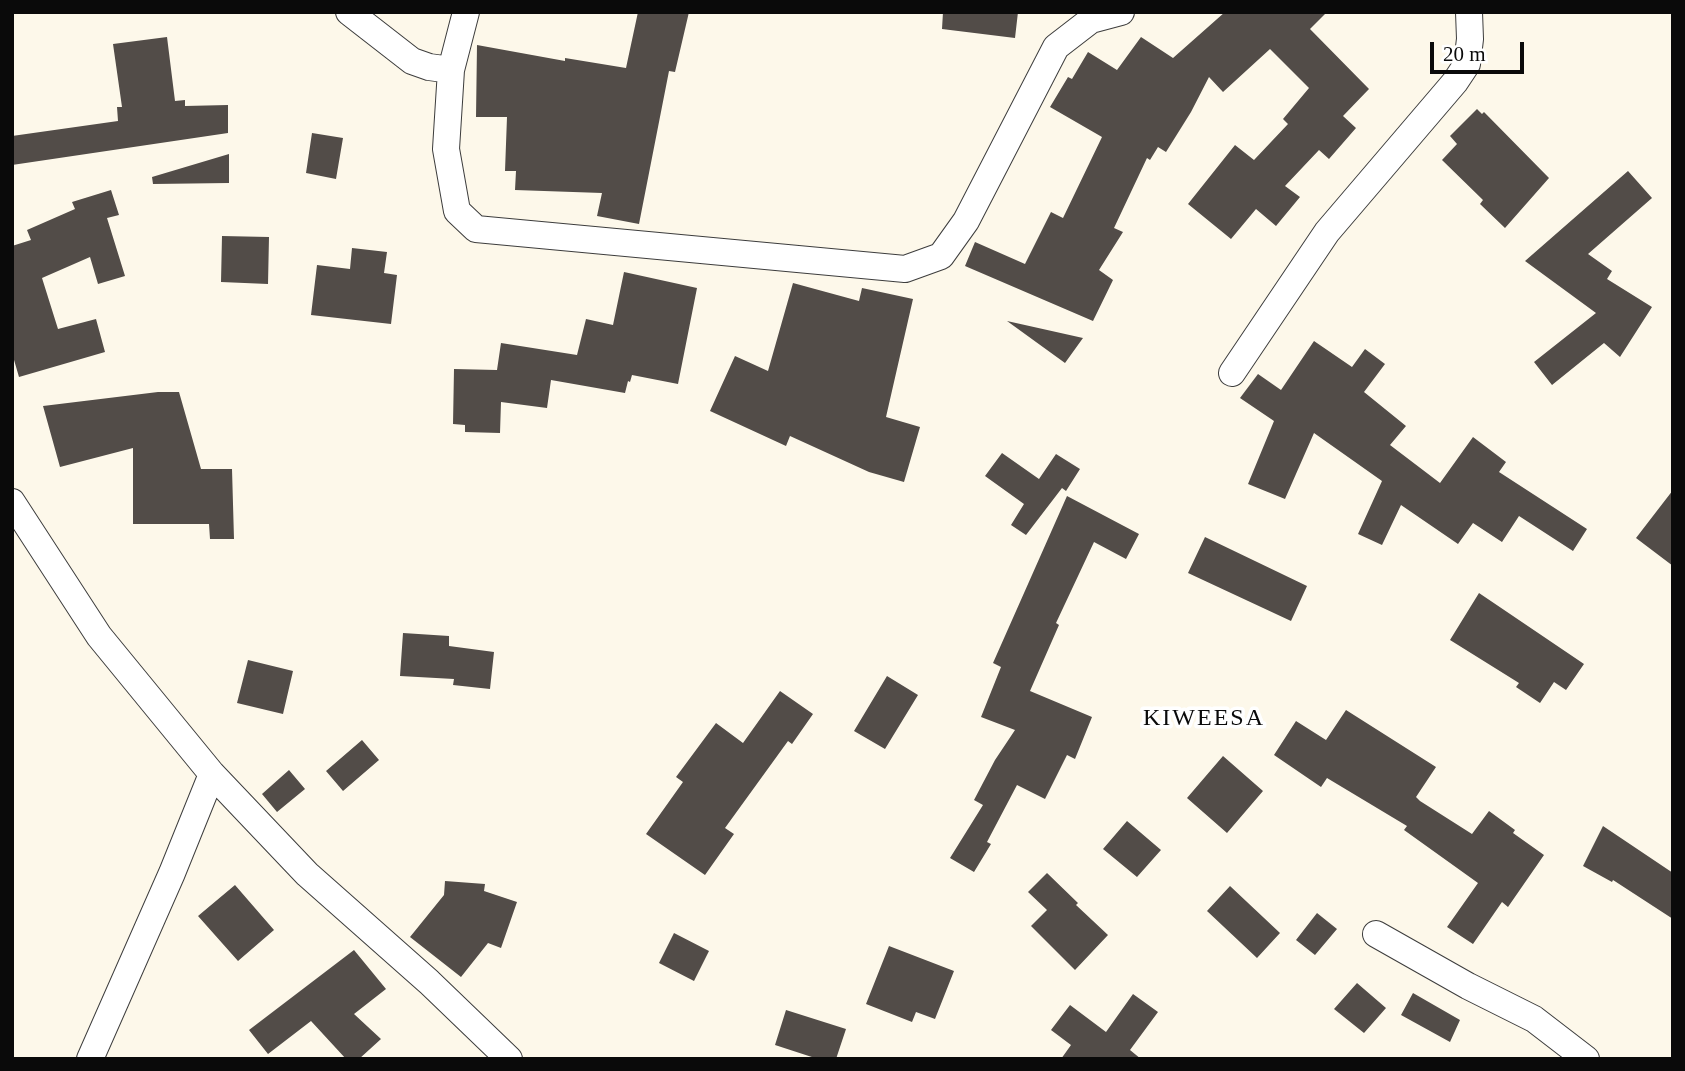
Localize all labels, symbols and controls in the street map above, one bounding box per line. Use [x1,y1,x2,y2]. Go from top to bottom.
scale bar [1433,28,1528,72]
text: 20 m [1443,42,1486,66]
district label: KIWEESA [1144,705,1264,733]

